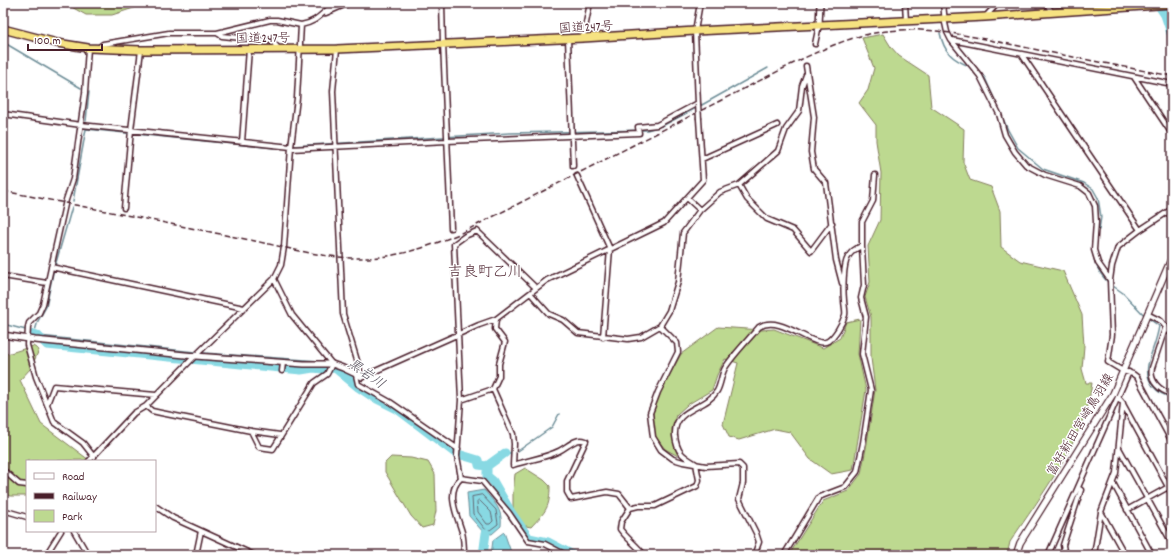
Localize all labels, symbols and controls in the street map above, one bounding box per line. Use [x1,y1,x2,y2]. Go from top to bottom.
street label: 国道247号 [558,18,614,39]
scale bar [28,26,102,52]
street label: 国道247号 [235,30,291,49]
text: 100 m [34,33,61,50]
district label: 吉良町乙川 [447,262,523,284]
water label: 黒岩川 [343,354,389,395]
street label: 富好新田宮崎鳥羽線 [1043,369,1120,480]
legend [26,460,156,532]
text: Road [62,469,84,486]
text: Railway [62,489,98,506]
text: Park [62,509,83,526]

